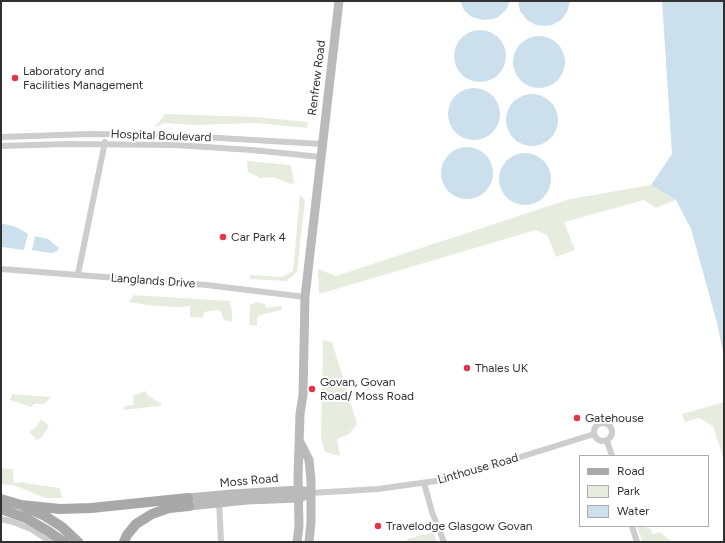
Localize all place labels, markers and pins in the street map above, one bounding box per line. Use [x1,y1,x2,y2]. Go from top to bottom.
place label: Laboratory and Facilities Management [23,64,143,92]
marker: Laboratory and Facilities Management [10,73,20,83]
place label: Car Park 4 [231,230,286,244]
marker: Car Park 4 [218,232,228,242]
place label: Thales UK [475,361,528,375]
marker: Thales UK [462,363,472,373]
place label: Govan, Govan Road/ Moss Road [320,375,414,403]
marker: Govan, Govan Road/ Moss Road [307,384,317,394]
place label: Gatehouse [585,411,644,425]
marker: Gatehouse [572,413,582,423]
place label: Travelodge Glasgow Govan [386,519,533,533]
marker: Travelodge Glasgow Govan [373,521,383,531]

